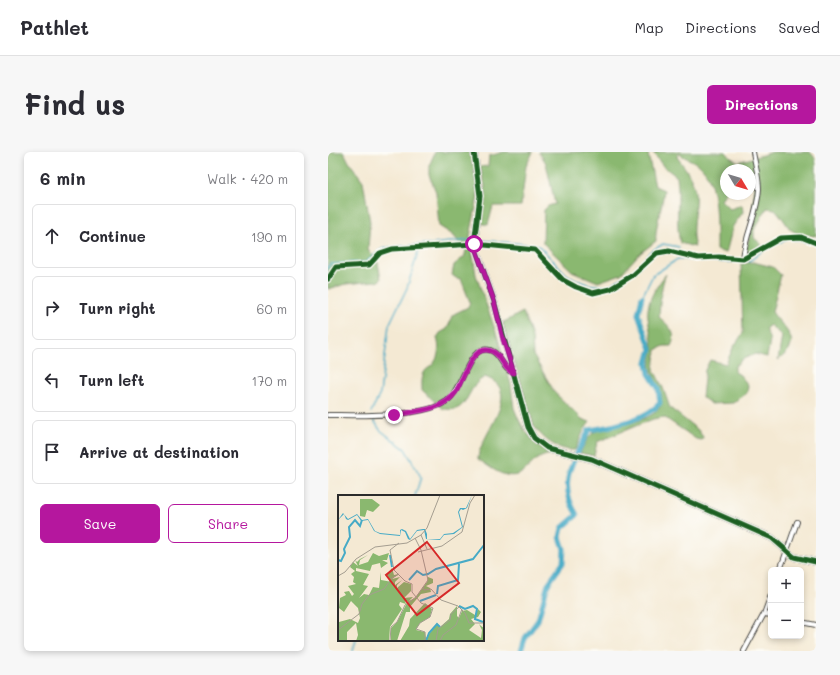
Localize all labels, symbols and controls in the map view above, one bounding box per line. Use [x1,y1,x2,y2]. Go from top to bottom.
text: Pathlet [20,15,89,40]
text: Map [635,18,663,37]
text: Directions [685,18,756,37]
text: Saved [778,18,820,37]
button: Directions [707,85,816,124]
text: Find us [24,86,125,122]
north arrow [720,164,756,200]
text: 6 min [40,167,85,189]
text: Walk · 420 m [207,170,288,187]
icon: ahead [41,225,63,247]
text: Continue [79,226,146,246]
text: 190 m [251,228,287,245]
route start [465,235,483,253]
icon: right [41,297,63,319]
text: Turn right [79,298,156,318]
text: 60 m [257,300,287,317]
icon: left [41,369,63,391]
text: Turn left [79,370,144,390]
text: 170 m [251,372,287,389]
route end [385,406,403,424]
icon: arrive [41,441,63,463]
text: Arrive at destination [79,442,239,462]
inset map [338,495,484,641]
button: Save [40,504,160,543]
button: Share [168,504,288,543]
map controls [768,567,804,639]
button: + [768,567,804,603]
button: − [768,603,804,639]

